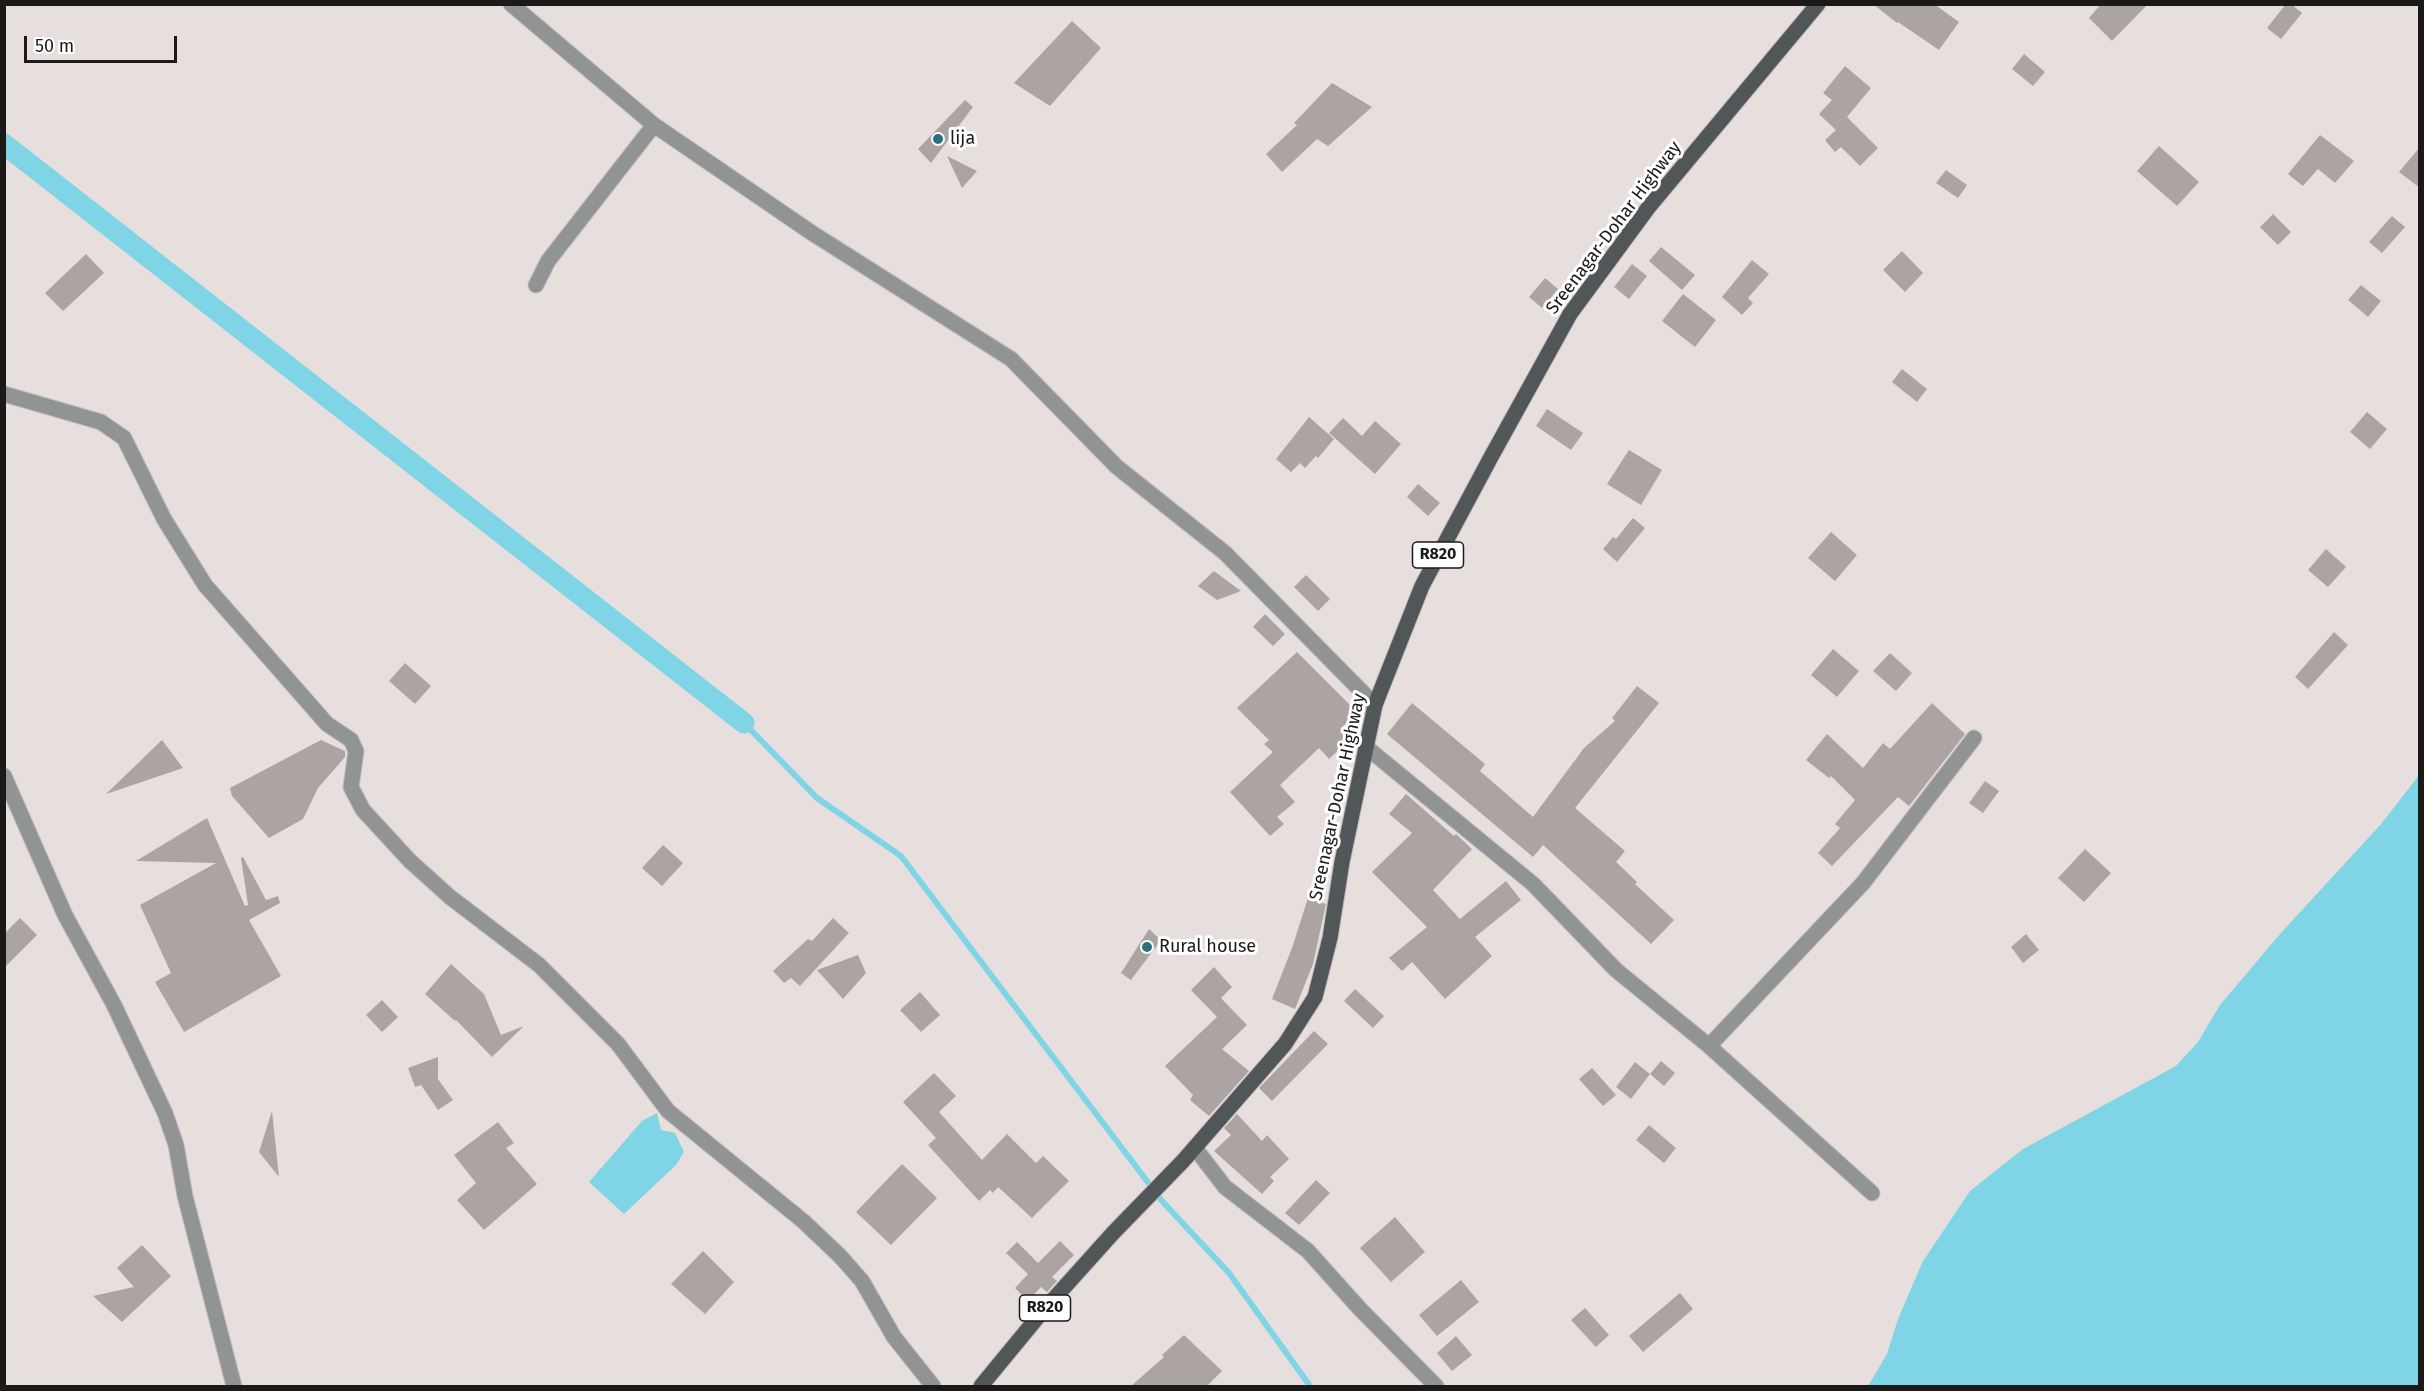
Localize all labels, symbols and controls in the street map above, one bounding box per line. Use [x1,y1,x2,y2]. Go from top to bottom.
scale bar [27,24,180,62]
text: 50 m [35,35,74,57]
place label: lija [950,128,975,150]
marker: lija [931,132,945,146]
street label: Sreenagar-Dohar Highway [1542,137,1686,319]
road number: R820 [1412,542,1464,568]
street label: Sreenagar-Dohar Highway [1306,692,1370,902]
place label: Rural house [1159,936,1256,958]
marker: Rural house [1140,940,1154,954]
road number: R820 [1020,1295,1070,1321]

